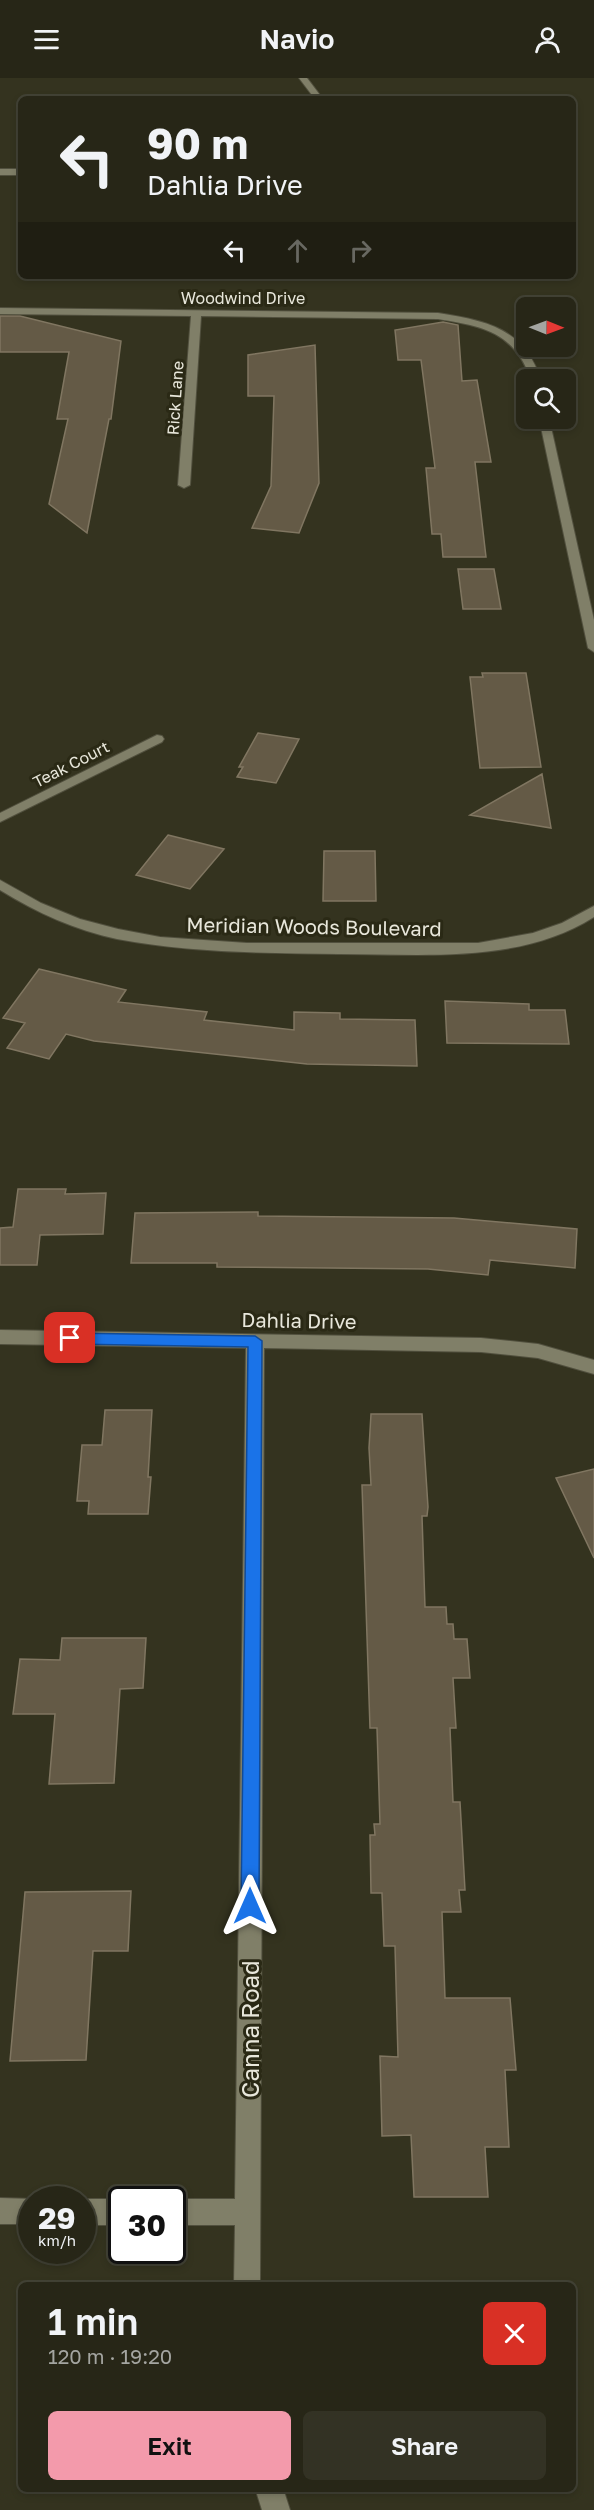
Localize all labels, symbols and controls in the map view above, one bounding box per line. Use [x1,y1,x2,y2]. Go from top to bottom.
icon: menu [30,23,63,56]
text: Navio [260,23,334,55]
icon: person [531,23,564,56]
text: 90 m [147,118,248,168]
icon: left [48,120,126,198]
text: Dahlia Drive [147,169,303,201]
icon: left [218,234,251,267]
icon: ahead [281,234,314,267]
icon: right [344,234,377,267]
street label: Woodwind Drive [181,288,305,308]
north arrow [516,297,576,357]
map controls [516,297,576,429]
street label: Rick Lane [162,360,188,436]
button: search [516,369,576,429]
street label: Teak Court [29,736,113,792]
street label: Meridian Woods Boulevard [186,912,442,940]
street label: Dahlia Drive [241,1307,357,1333]
pin [44,1312,95,1363]
icon: arrive [53,1321,86,1354]
position arrow [218,1874,282,1938]
street label: Canna Road [235,1960,264,2098]
speed limit sign: 30 [108,2186,186,2264]
text: 29 [38,2200,76,2236]
text: km/h [38,2231,76,2249]
text: 1 min [48,2300,138,2343]
button: close [483,2302,546,2365]
text: 120 m · 19:20 [48,2344,172,2368]
button: Exit [48,2411,291,2480]
button: Share [303,2411,546,2480]

